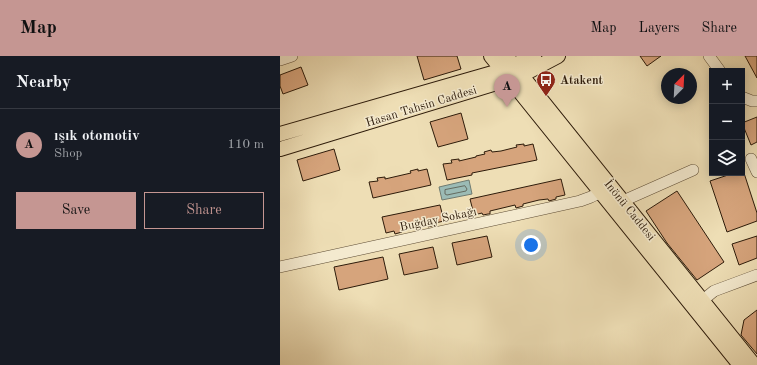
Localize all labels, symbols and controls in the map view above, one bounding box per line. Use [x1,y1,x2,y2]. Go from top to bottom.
text: Map [20,19,57,38]
text: Map [591,21,617,35]
text: Layers [639,21,680,35]
text: Share [702,21,737,35]
north arrow [661,68,697,104]
map controls [709,68,745,176]
button: + [709,68,745,104]
bus stop icon: Atakent [535,69,557,97]
text: Nearby [16,74,71,91]
pin: A [494,74,520,107]
place label: Atakent [560,75,604,87]
street label: Hasan Tahsin Caddesi [364,84,478,130]
button: − [709,104,745,140]
text: ışık otomotiv [54,129,140,144]
text: A [24,138,34,151]
text: 110 m [227,138,264,151]
button: layers [709,140,745,176]
text: Shop [54,147,82,160]
street label: İnönü Caddesi [601,176,660,243]
button: Save [16,192,136,229]
button: Share [144,192,264,229]
street label: Buğday Sokağı [399,206,478,234]
your location [521,235,541,255]

